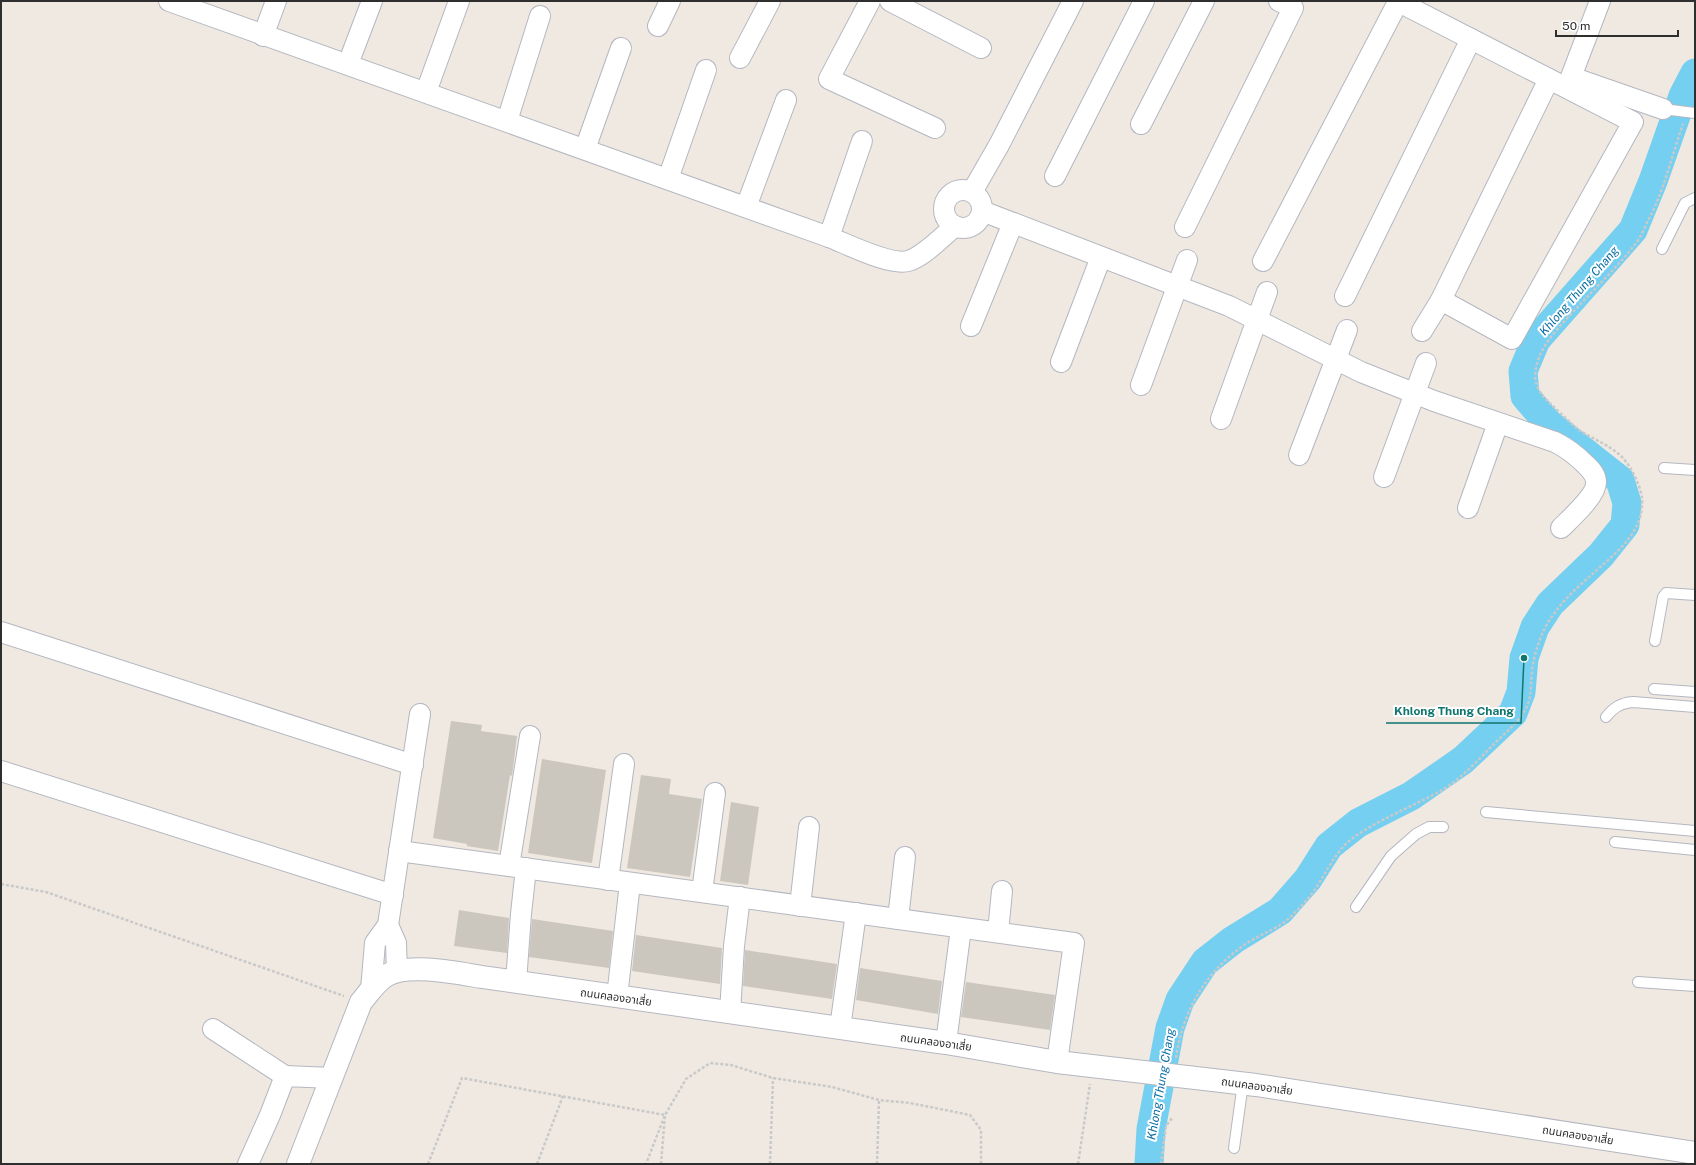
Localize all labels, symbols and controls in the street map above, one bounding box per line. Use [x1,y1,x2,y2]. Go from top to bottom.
scale bar [1556,12,1678,38]
text: 50 m [1562,19,1590,33]
water label: Khlong Thung Chang [1537,243,1622,338]
callout: Khlong Thung Chang [1386,699,1521,723]
text: Khlong Thung Chang [1394,704,1514,718]
street label: ถนนคลองอาเสี่ย [579,984,653,1008]
water label: Khlong Thung Chang [1144,1026,1178,1141]
street label: ถนนคลองอาเสี่ย [899,1029,973,1053]
street label: ถนนคลองอาเสี่ย [1220,1073,1294,1097]
street label: ถนนคลองอาเสี่ย [1541,1121,1615,1147]

